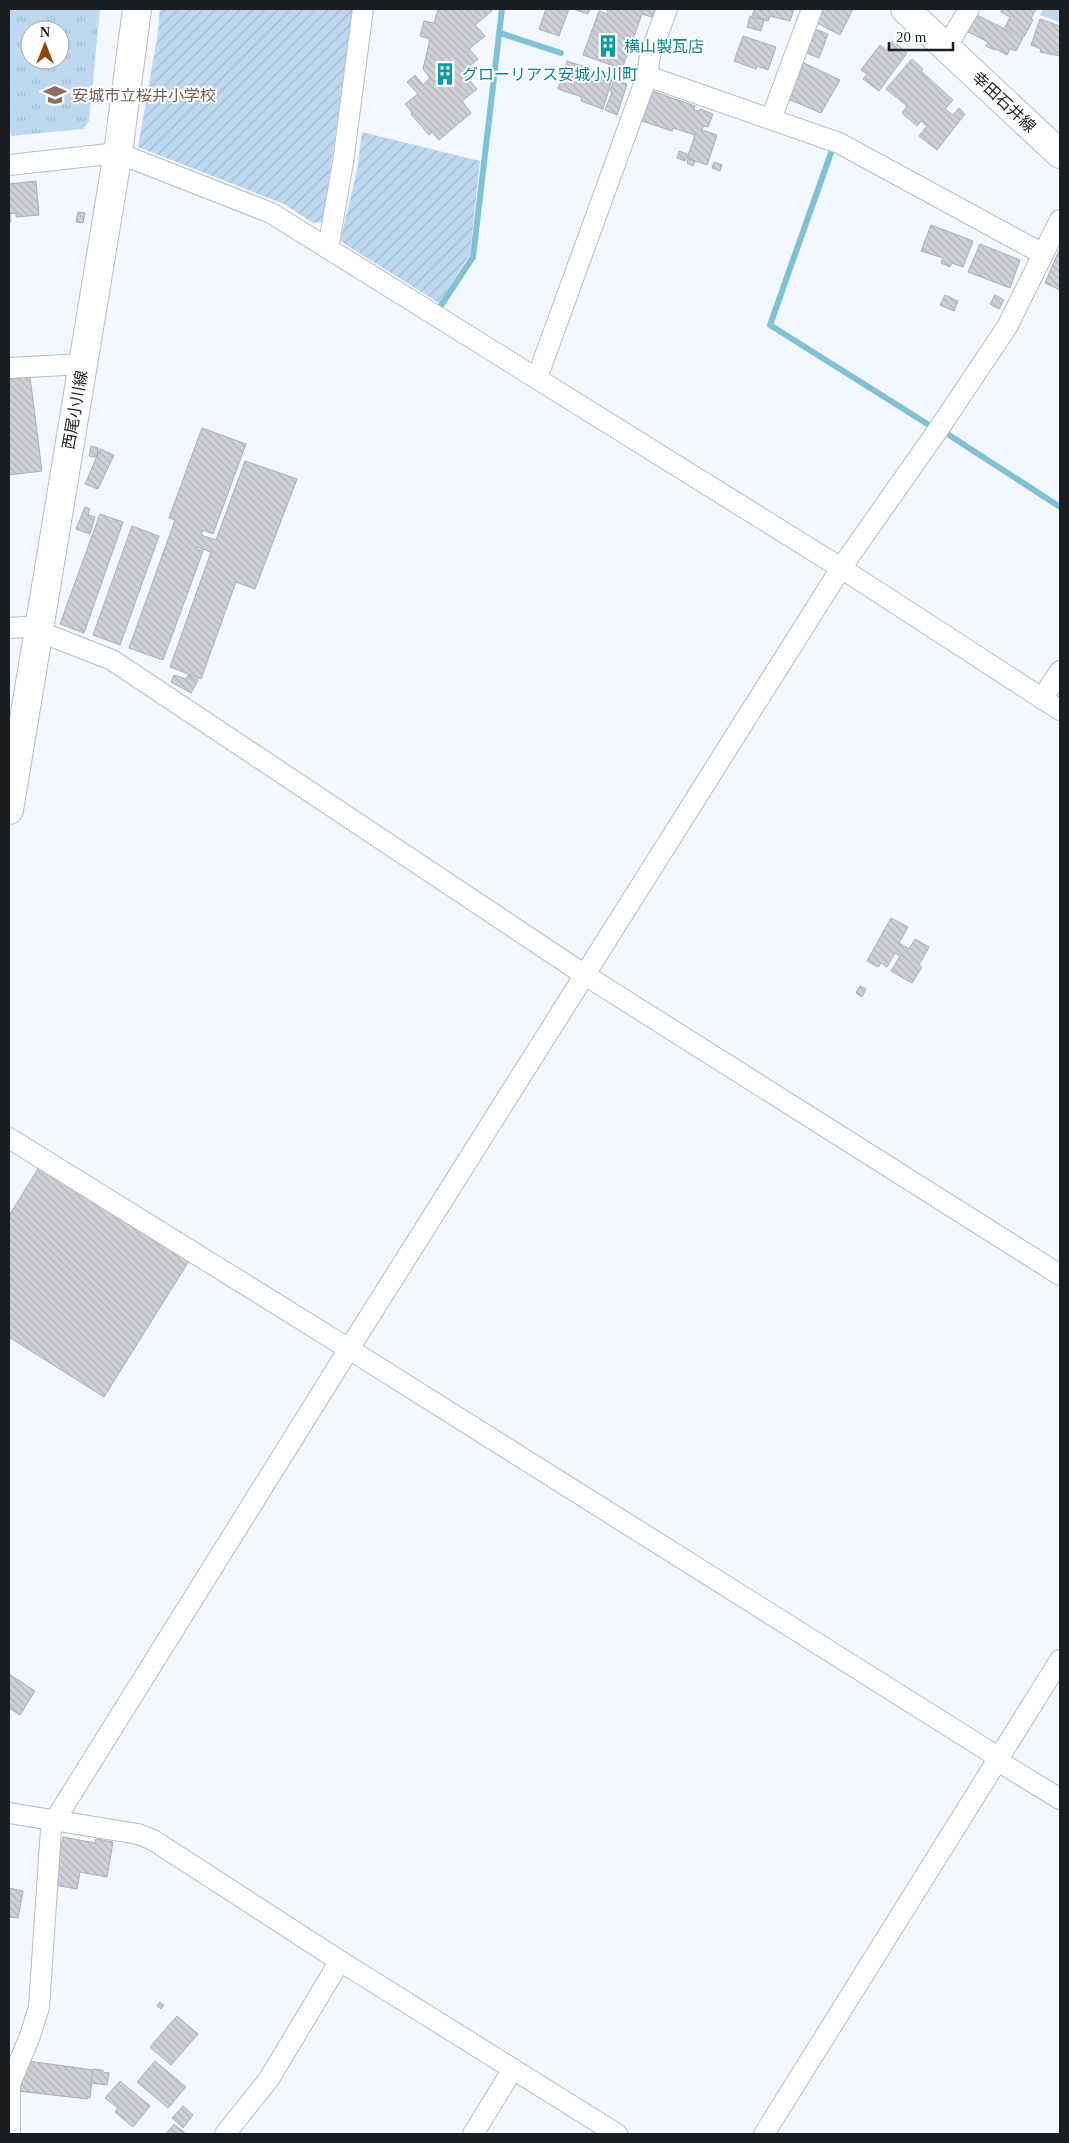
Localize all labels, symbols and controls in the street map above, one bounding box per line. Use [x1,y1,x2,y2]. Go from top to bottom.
north arrow [20,20,70,70]
scale bar [889,20,953,52]
text: N [40,25,50,40]
text: 20 m [896,29,927,45]
building icon: 横山製瓦店 [595,33,621,59]
place label: 横山製瓦店 [624,38,704,55]
building icon: グローリアス安城小川町 [432,61,458,87]
place label: グローリアス安城小川町 [462,66,638,83]
street label: 幸田石井線 [969,68,1039,136]
school or university icon: 安城市立桜井小学校 [42,82,68,108]
place label: 安城市立桜井小学校 [72,87,216,104]
street label: 西尾小川線 [60,369,90,451]

